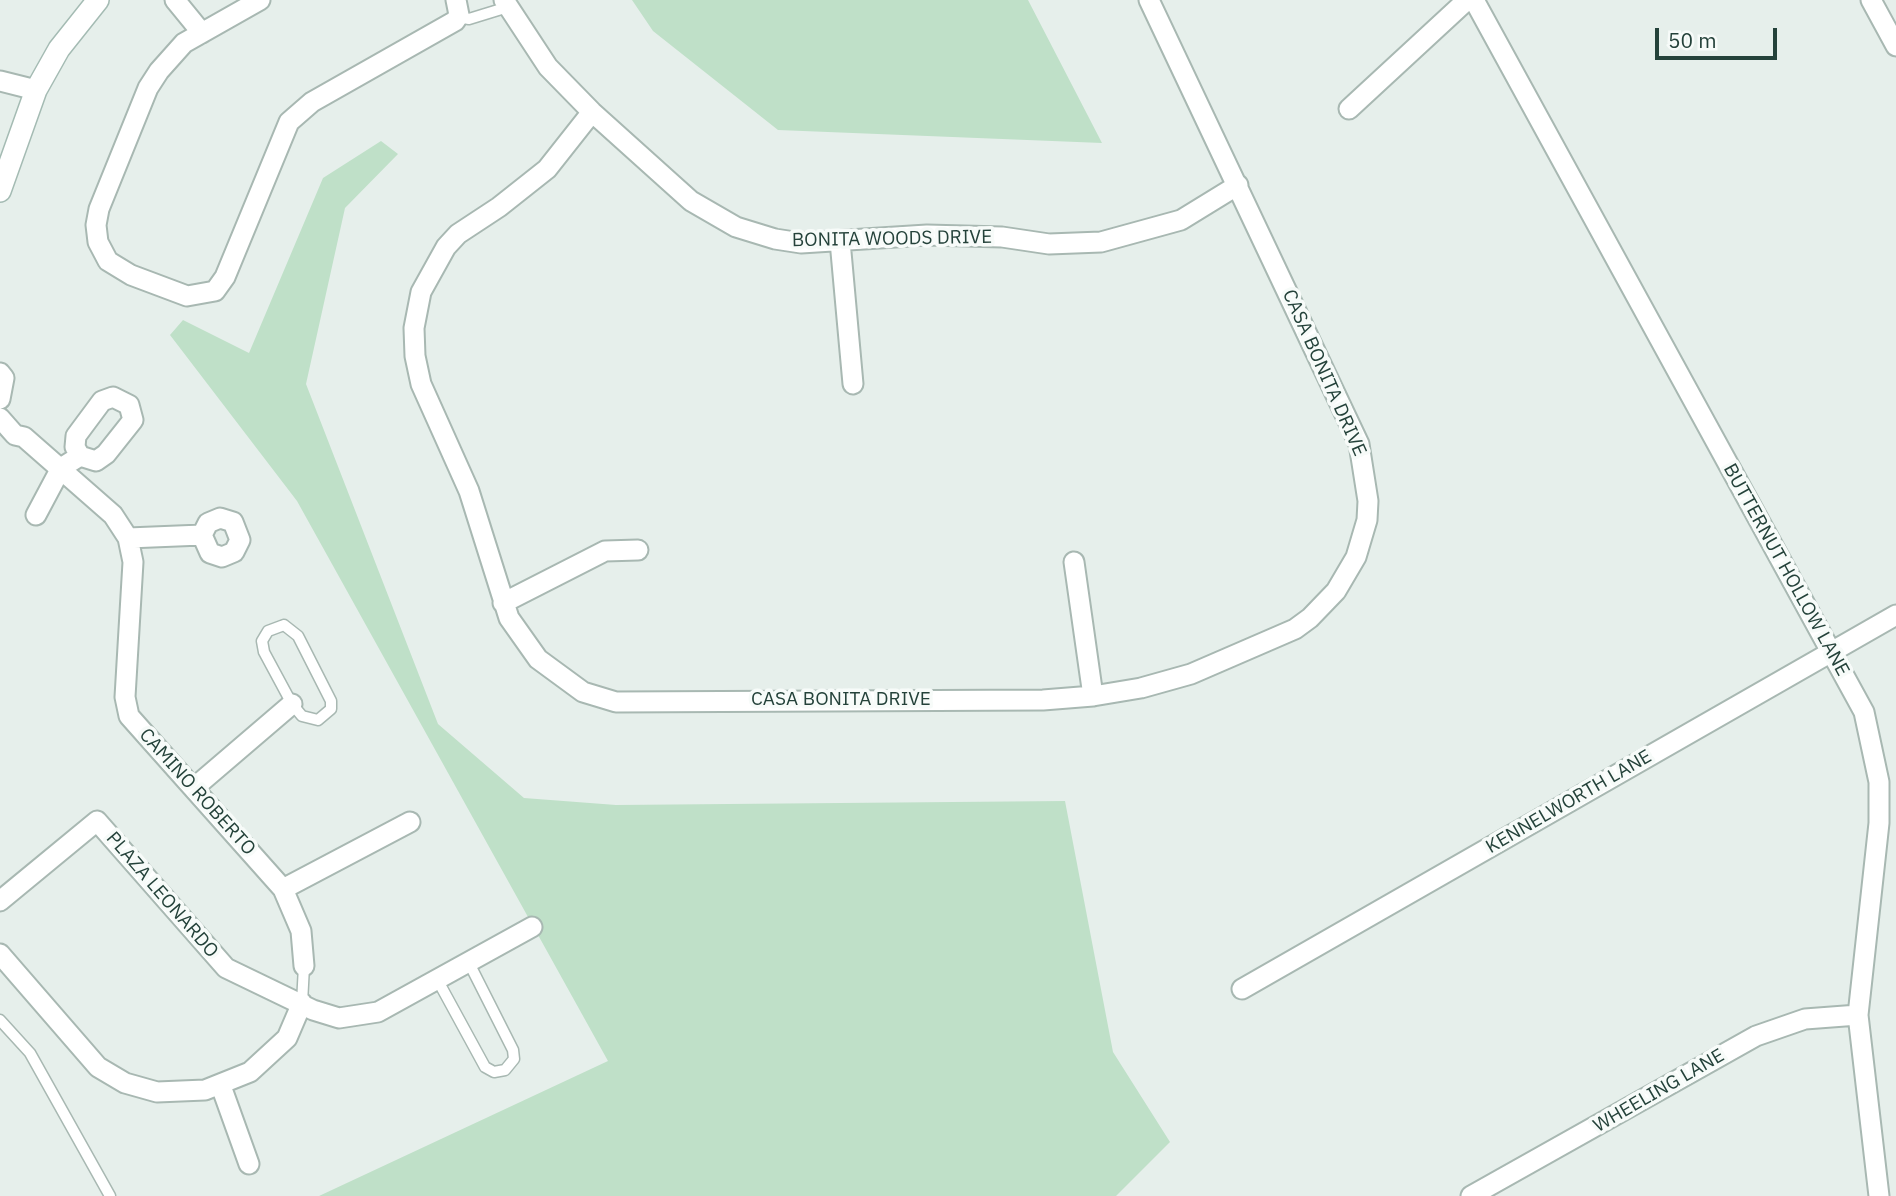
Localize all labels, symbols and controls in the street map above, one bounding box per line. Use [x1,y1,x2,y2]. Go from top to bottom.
scale bar [1658,14,1780,58]
text: 50 m [1668,26,1717,54]
street label: BONITA WOODS DRIVE [792,226,992,252]
street label: CASA BONITA DRIVE [1277,286,1371,460]
street label: BUTTERNUT HOLLOW LANE [1718,460,1854,680]
street label: CASA BONITA DRIVE [751,689,931,711]
street label: CAMINO ROBERTO [134,724,260,860]
street label: KENNELWORTH LANE [1482,745,1656,859]
street label: PLAZA LEONARDO [101,827,223,963]
street label: WHEELING LANE [1590,1044,1728,1138]

